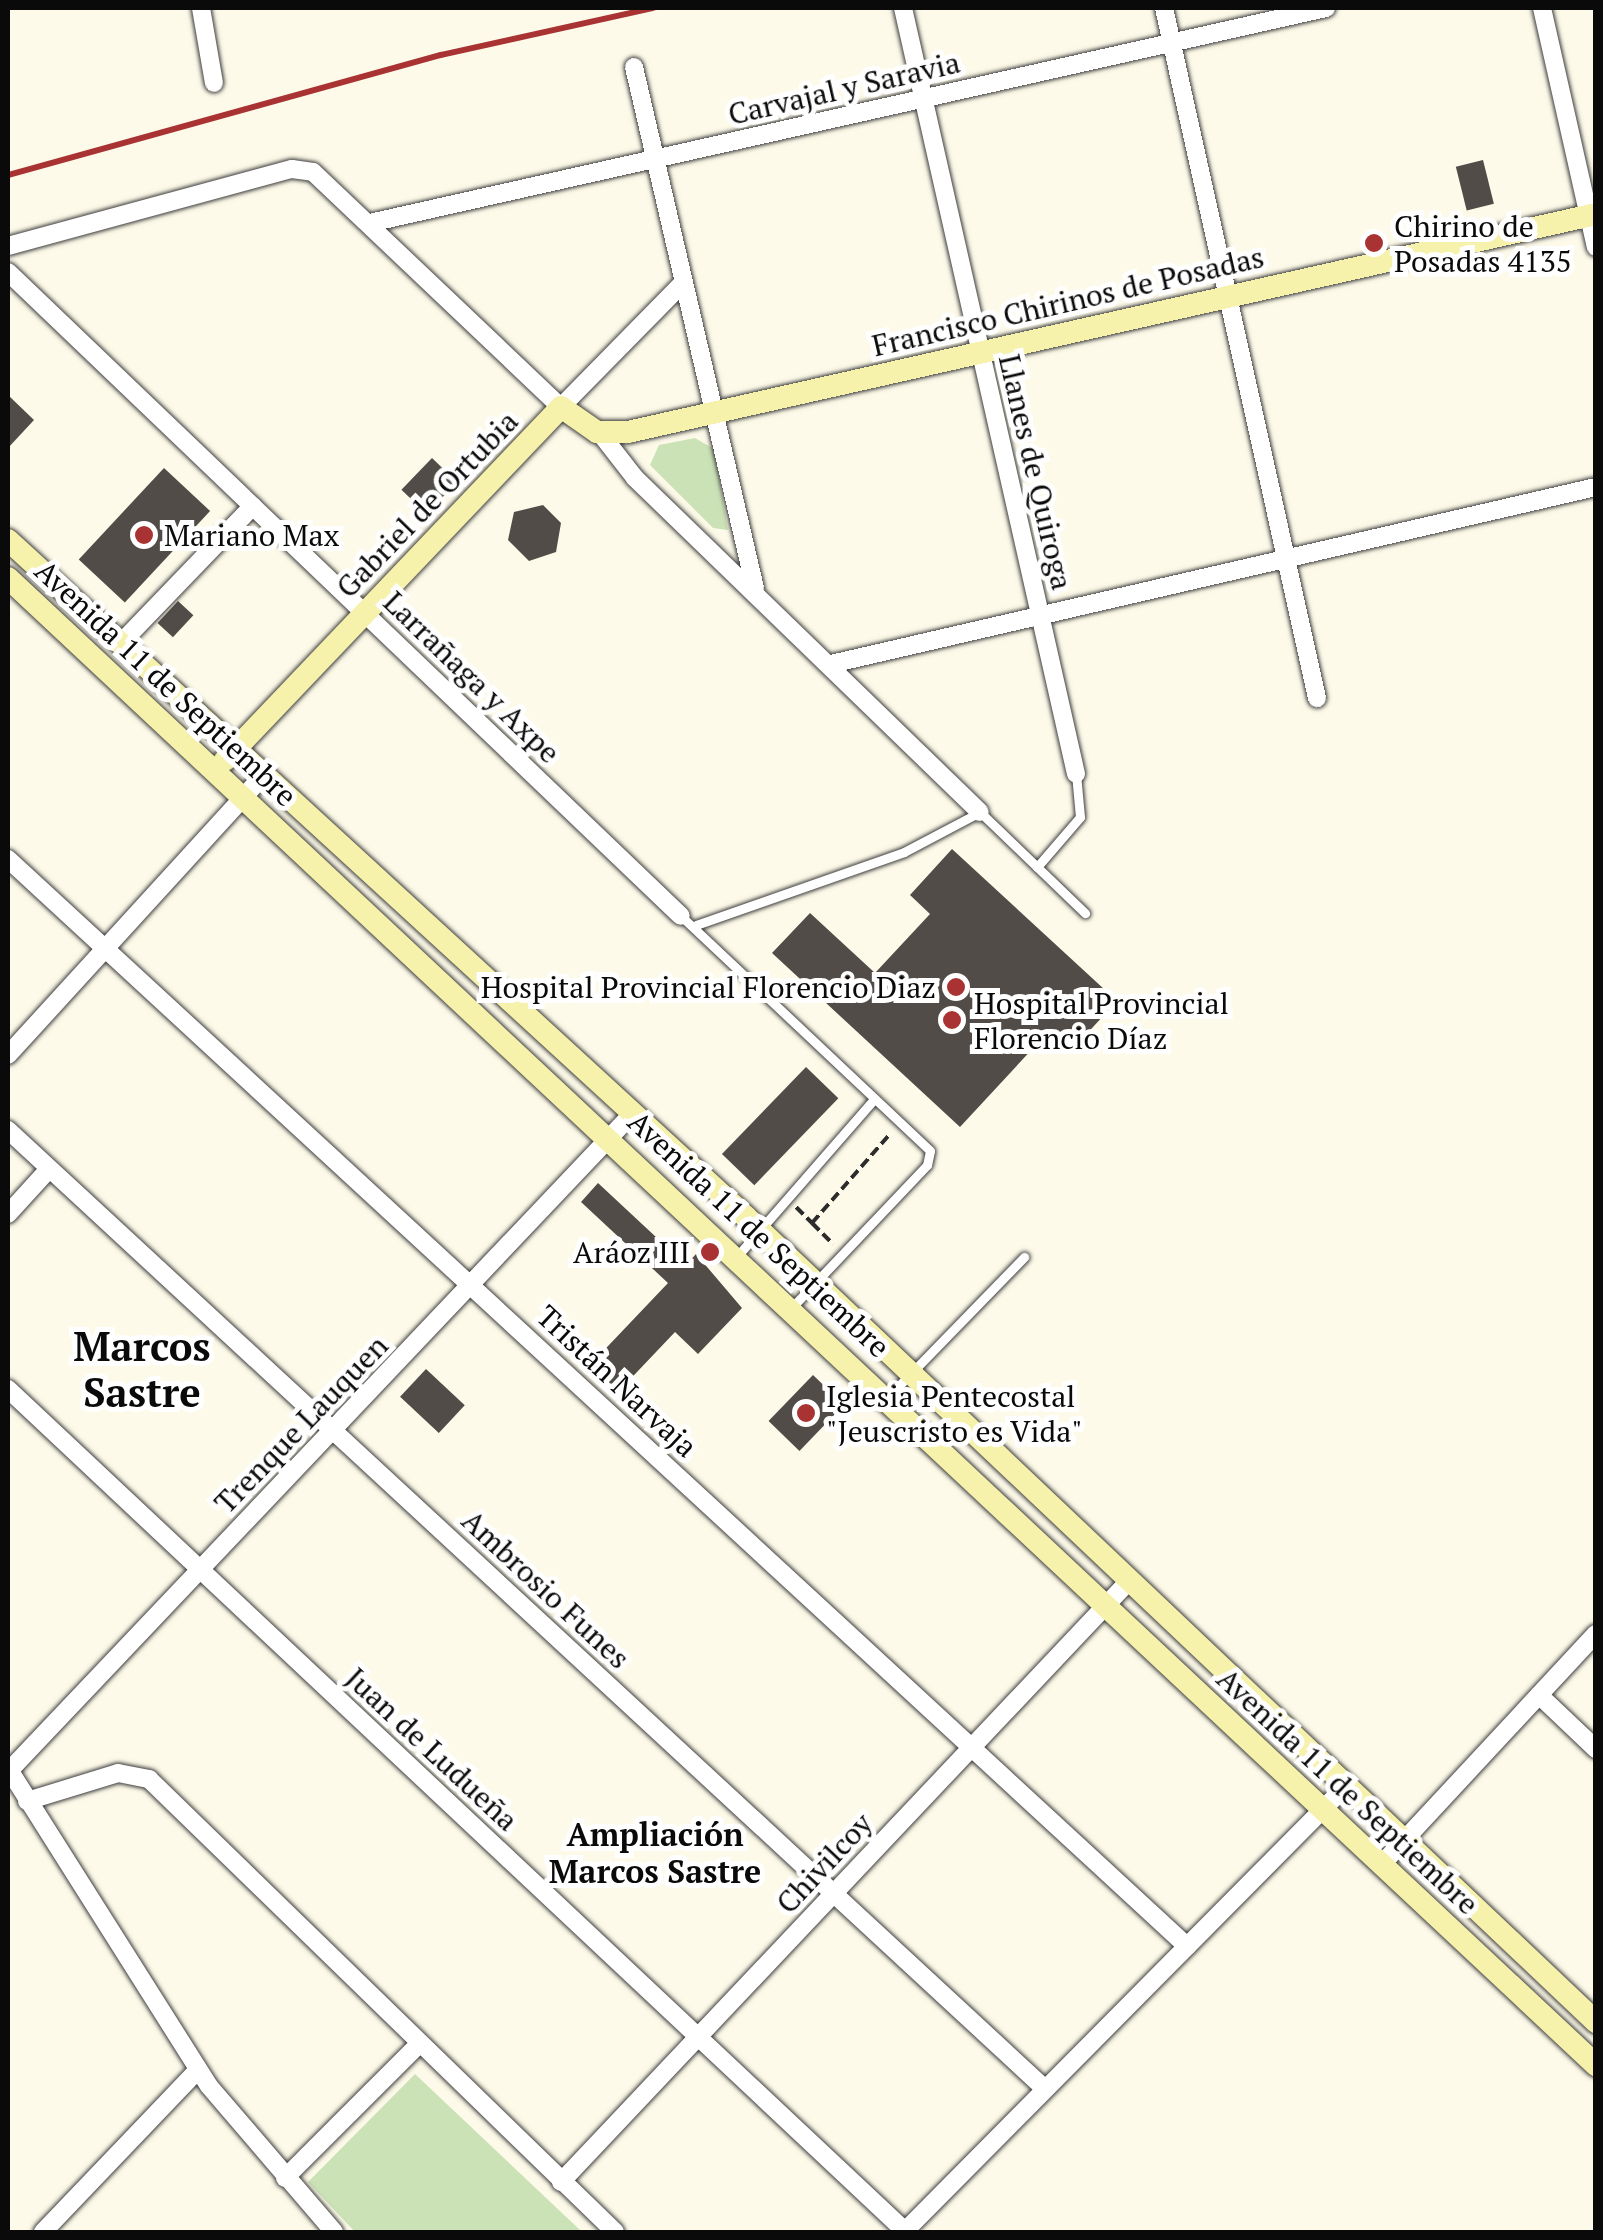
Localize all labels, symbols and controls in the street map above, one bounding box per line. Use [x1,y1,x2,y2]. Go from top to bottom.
street label: Carvajal y Saravia [725,44,963,132]
place label: Chirino de Posadas 4135 [1394,208,1572,278]
marker: Chirino de Posadas 4135 [1363,232,1385,254]
street label: Francisco Chirinos de Posadas [869,238,1267,364]
street label: Llanes de Quiroga [991,351,1081,593]
street label: Gabriel de Ortubia [329,403,525,605]
place label: Mariano Max [164,517,339,553]
marker: Mariano Max [133,524,155,546]
street label: Avenida 11 de Septiembre [28,552,304,814]
street label: Larrañaga y Axpe [376,584,568,770]
place label: Hospital Provincial Florencio Diaz [481,969,936,1005]
marker: Hospital Provincial Florencio Diaz [945,976,967,998]
place label: Hospital Provincial Florencio Díaz [974,985,1229,1056]
marker: Hospital Provincial Florencio Díaz [939,1007,965,1033]
street label: Avenida 11 de Septiembre [621,1103,897,1365]
place label: Aráoz III [573,1234,690,1270]
marker: Aráoz III [699,1241,721,1263]
street label: Tristán Narvaja [529,1298,705,1464]
district label: Marcos Sastre [73,1322,211,1416]
street label: Trenque Lauquen [207,1327,395,1521]
place label: Iglesia Pentecostal "Jeuscristo es Vida" [826,1378,1084,1448]
marker: Iglesia Pentecostal "Jeuscristo es Vida" [795,1402,817,1424]
street label: Ambrosio Funes [455,1502,637,1676]
street label: Juan de Ludueña [338,1660,526,1838]
street label: Avenida 11 de Septiembre [1210,1660,1486,1922]
street label: Chivilcoy [769,1805,879,1921]
district label: Ampliación Marcos Sastre [549,1816,761,1891]

